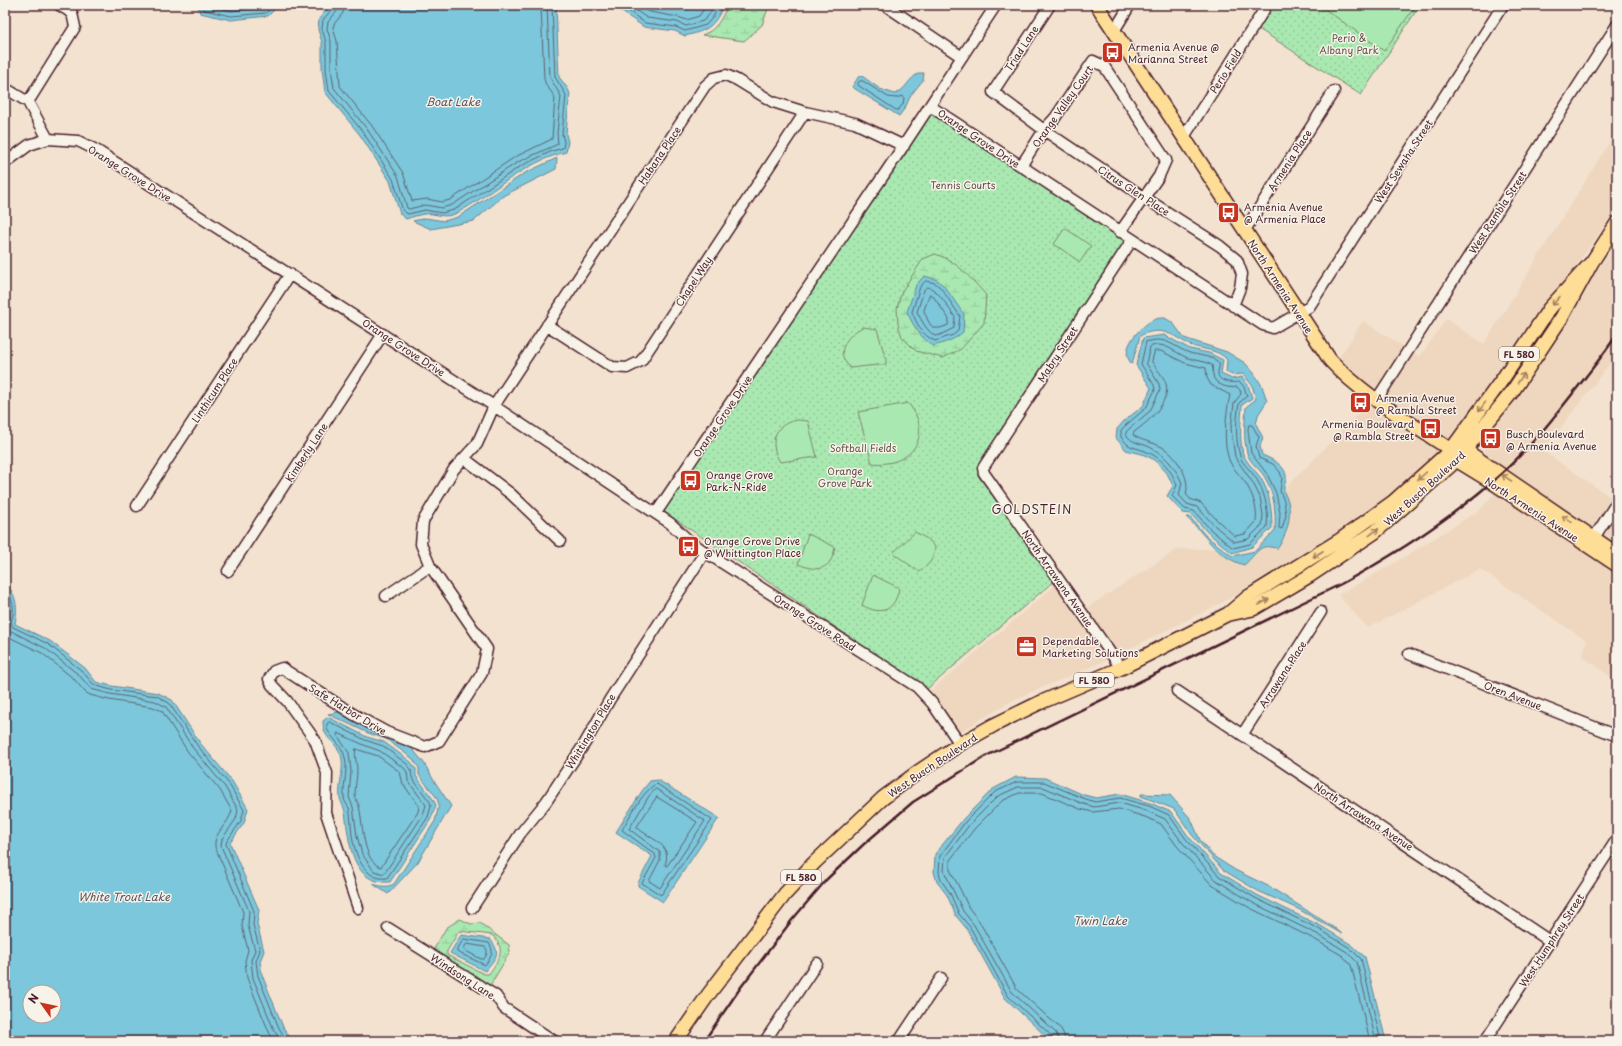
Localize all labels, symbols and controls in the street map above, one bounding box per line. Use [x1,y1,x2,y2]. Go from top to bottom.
street label: Triad Lane [1001,22,1042,74]
park label: Perio & Albany Park [1319,30,1379,57]
bus stop icon: Armenia Avenue @ Marianna Street [1099,39,1125,65]
place label: Armenia Avenue @ Marianna Street [1128,39,1220,66]
street label: Perio Field [1206,46,1244,96]
street label: Orange Valley Court [1028,62,1097,151]
water label: Boat Lake [426,93,481,110]
street label: Orange Grove Drive [935,105,1023,171]
street label: West Sewaha Street [1370,116,1436,206]
street label: Habana Place [634,123,684,187]
street label: Armenia Place [1263,126,1315,194]
street label: Orange Grove Drive [85,141,175,205]
street label: Citrus Glen Place [1095,161,1173,219]
street label: West Rambla Street [1465,168,1529,256]
park label: Tennis Courts [930,177,996,192]
bus stop icon: Armenia Avenue @ Armenia Place [1215,199,1241,225]
place label: Armenia Avenue @ Armenia Place [1244,199,1326,226]
street label: North Armenia Avenue [1245,236,1317,336]
street label: Chapel Way [671,253,715,309]
one-way arrow [1552,296,1561,306]
street label: Orange Grove Drive [360,315,448,379]
street label: Mabry Street [1033,323,1081,385]
road number: FL 580 [1499,347,1539,361]
street label: Linthicum Place [187,355,241,425]
street label: Orange Grove Drive [689,372,755,460]
one-way arrow [1517,373,1525,384]
bus stop icon: Armenia Avenue @ Rambla Street [1347,390,1373,416]
place label: Armenia Avenue @ Rambla Street [1376,390,1457,417]
one-way arrow [1478,402,1486,413]
place label: Armenia Boulevard @ Rambla Street [1321,416,1414,443]
bus stop icon: Armenia Boulevard @ Rambla Street [1417,416,1443,442]
street label: Kimberly Lane [281,419,331,485]
bus stop icon: Busch Boulevard @ Armenia Avenue [1477,426,1503,452]
place label: Busch Boulevard @ Armenia Avenue [1506,426,1597,453]
park label: Softball Fields [830,440,897,455]
street label: West Busch Boulevard [1380,447,1468,529]
park label: Orange Grove Park [818,463,872,490]
bus stop icon: Orange Grove Park-N-Ride [677,467,703,493]
place label: Orange Grove Park-N-Ride [706,467,773,494]
one-way arrow [1417,471,1427,480]
street label: North Armenia Avenue [1482,473,1582,545]
one-way arrow [1502,474,1513,482]
district label: GOLDSTEIN [992,500,1072,518]
one-way arrow [1562,515,1573,523]
street label: North Arrawana Avenue [1019,526,1098,630]
one-way arrow [1368,528,1379,537]
bus stop icon: Orange Grove Drive @ Whittington Place [676,533,702,559]
place label: Orange Grove Drive @ Whittington Place [704,533,801,560]
one-way arrow [1313,550,1324,558]
street label: Orange Grove Road [771,590,859,654]
one-way arrow [1258,598,1270,606]
office icon: Dependable Marketing Solutions [1014,633,1040,659]
place label: Dependable Marketing Solutions [1042,633,1139,660]
street label: Arrawana Place [1255,637,1309,711]
road number: FL 580 [1074,673,1114,687]
street label: Oren Avenue [1482,677,1545,713]
street label: Safe Harbor Drive [306,680,390,739]
street label: Whittington Place [562,690,618,772]
street label: West Busch Boulevard [884,729,980,801]
street label: North Arrawana Avenue [1311,778,1417,854]
road number: FL 580 [781,870,821,884]
water label: White Trout Lake [78,888,171,905]
street label: West Humphrey Street [1515,890,1587,990]
water label: Twin Lake [1073,912,1128,929]
street label: Windsong Lane [428,950,498,1003]
north arrow [22,984,62,1024]
text: N [24,990,43,1007]

